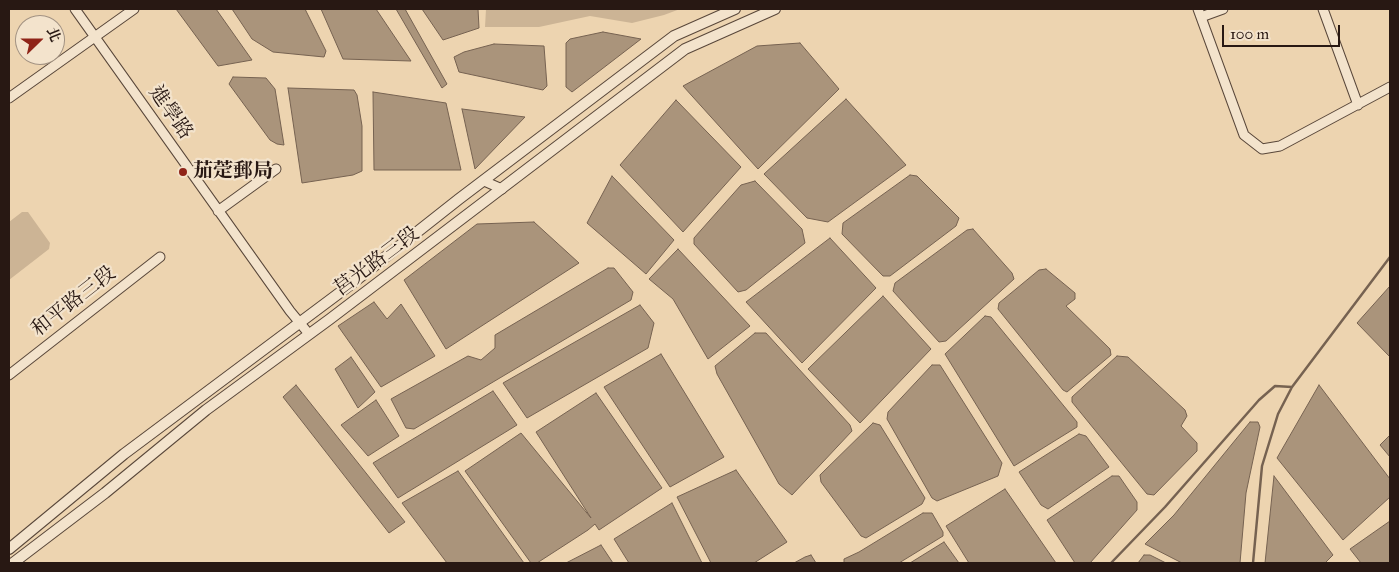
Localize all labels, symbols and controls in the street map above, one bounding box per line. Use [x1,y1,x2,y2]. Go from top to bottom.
north arrow [15,15,65,65]
scale bar [1224,15,1342,47]
text: 北 [43,25,64,44]
text: 100 m [1230,25,1269,43]
street label: 進學路 [143,82,197,144]
place label: 茄萣郵局 [193,160,273,184]
marker: 茄萣郵局 [177,166,189,178]
street label: 莒光路三段 [330,222,424,302]
street label: 和平路三段 [27,262,121,342]

